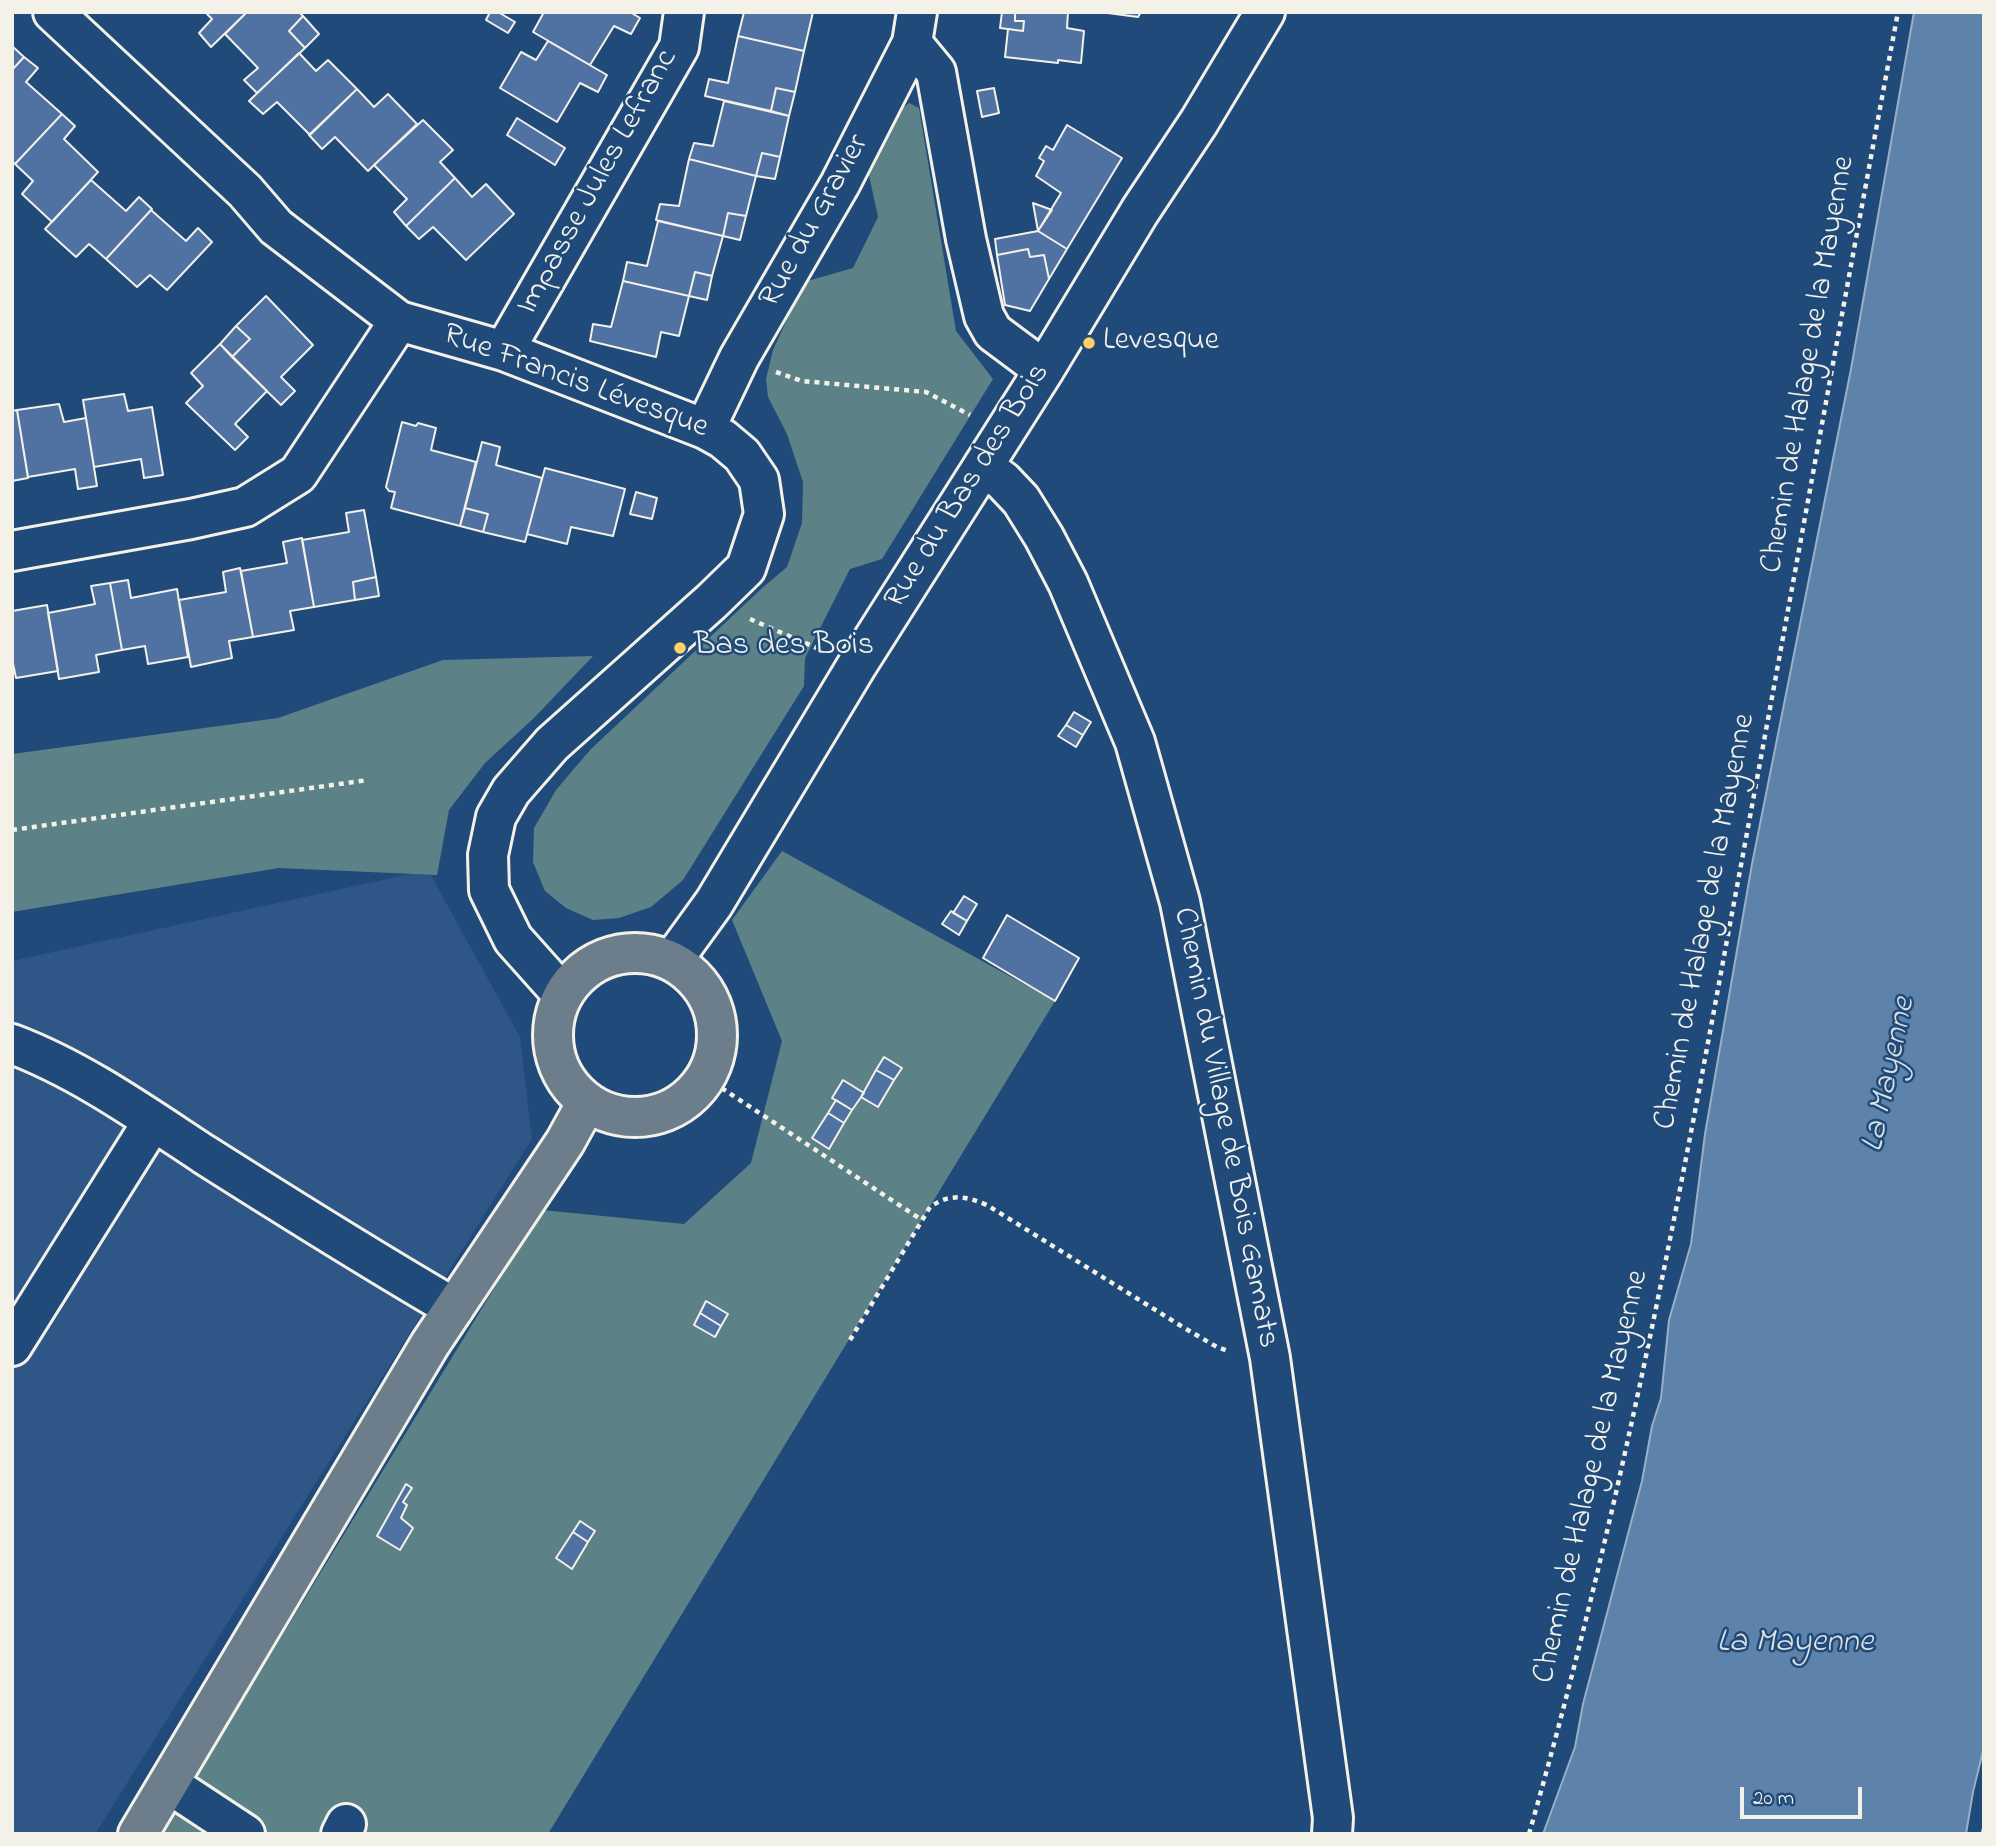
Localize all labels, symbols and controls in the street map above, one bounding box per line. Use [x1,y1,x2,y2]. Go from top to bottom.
street label: Impasse Jules Lefranc [510,44,688,322]
street label: Rue du Gravier [753,129,879,315]
street label: Chemin de Halage de la Mayenne [1754,154,1866,576]
street label: Rue Francis Lévesque [437,317,713,449]
place label: Levesque [1103,324,1219,362]
marker: Levesque [1081,335,1097,351]
street label: Rue du Bas des Bois [878,357,1060,617]
place label: Bas des Bois [694,629,874,667]
marker: Bas des Bois [672,640,688,656]
street label: Chemin de Halage de la Mayenne [1648,711,1766,1133]
street label: Chemin du Village de Bois Gamats [1162,905,1286,1351]
water label: La Mayenne [1855,994,1927,1156]
street label: Chemin de Halage de la Mayenne [1527,1267,1659,1687]
water label: La Mayenne [1717,1625,1873,1665]
scale bar [1744,1772,1867,1816]
text: 20 m [1753,1784,1794,1814]

